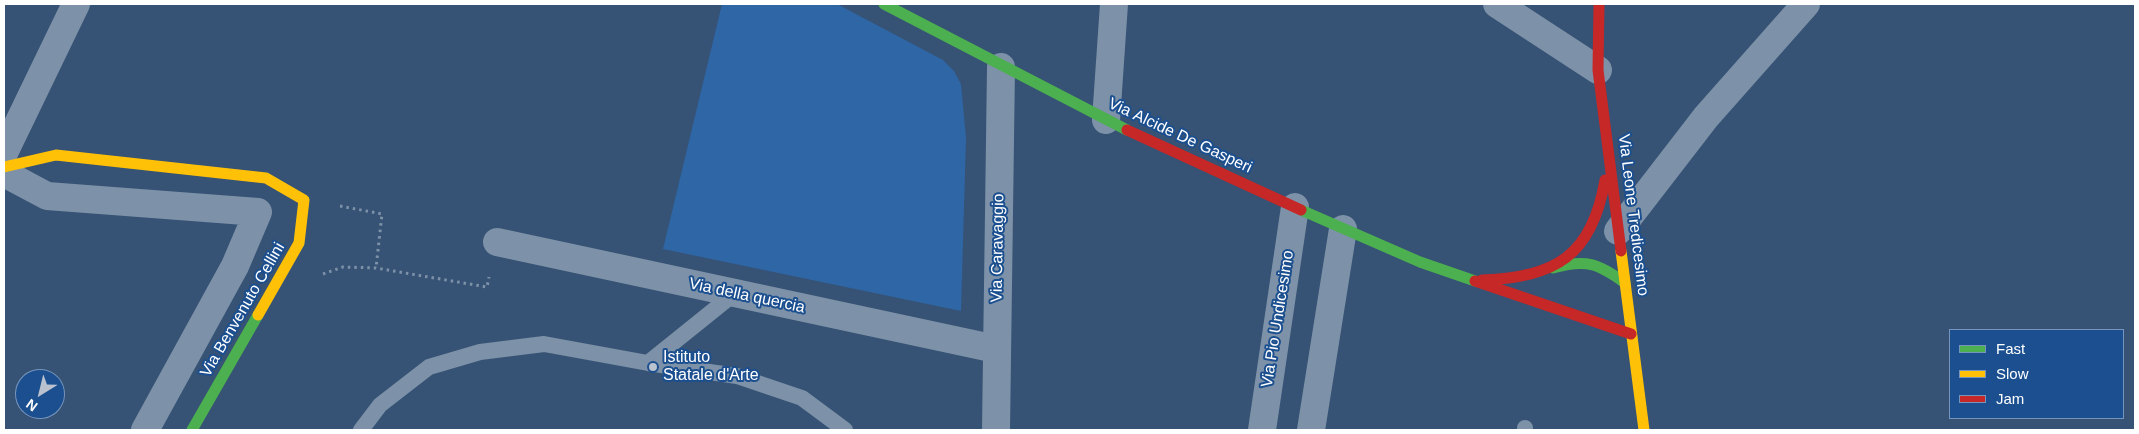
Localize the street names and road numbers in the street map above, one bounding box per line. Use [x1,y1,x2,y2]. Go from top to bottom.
street label: Via Alcide De Gasperi [1105,94,1255,178]
street label: Via Leone Tredicesimo [1614,133,1652,297]
street label: Via Caravaggio [987,193,1009,303]
street label: Via Benvenuto Cellini [197,239,289,381]
street label: Via Pio Undicesimo [1258,249,1298,389]
street label: Via della quercia [687,274,807,318]

